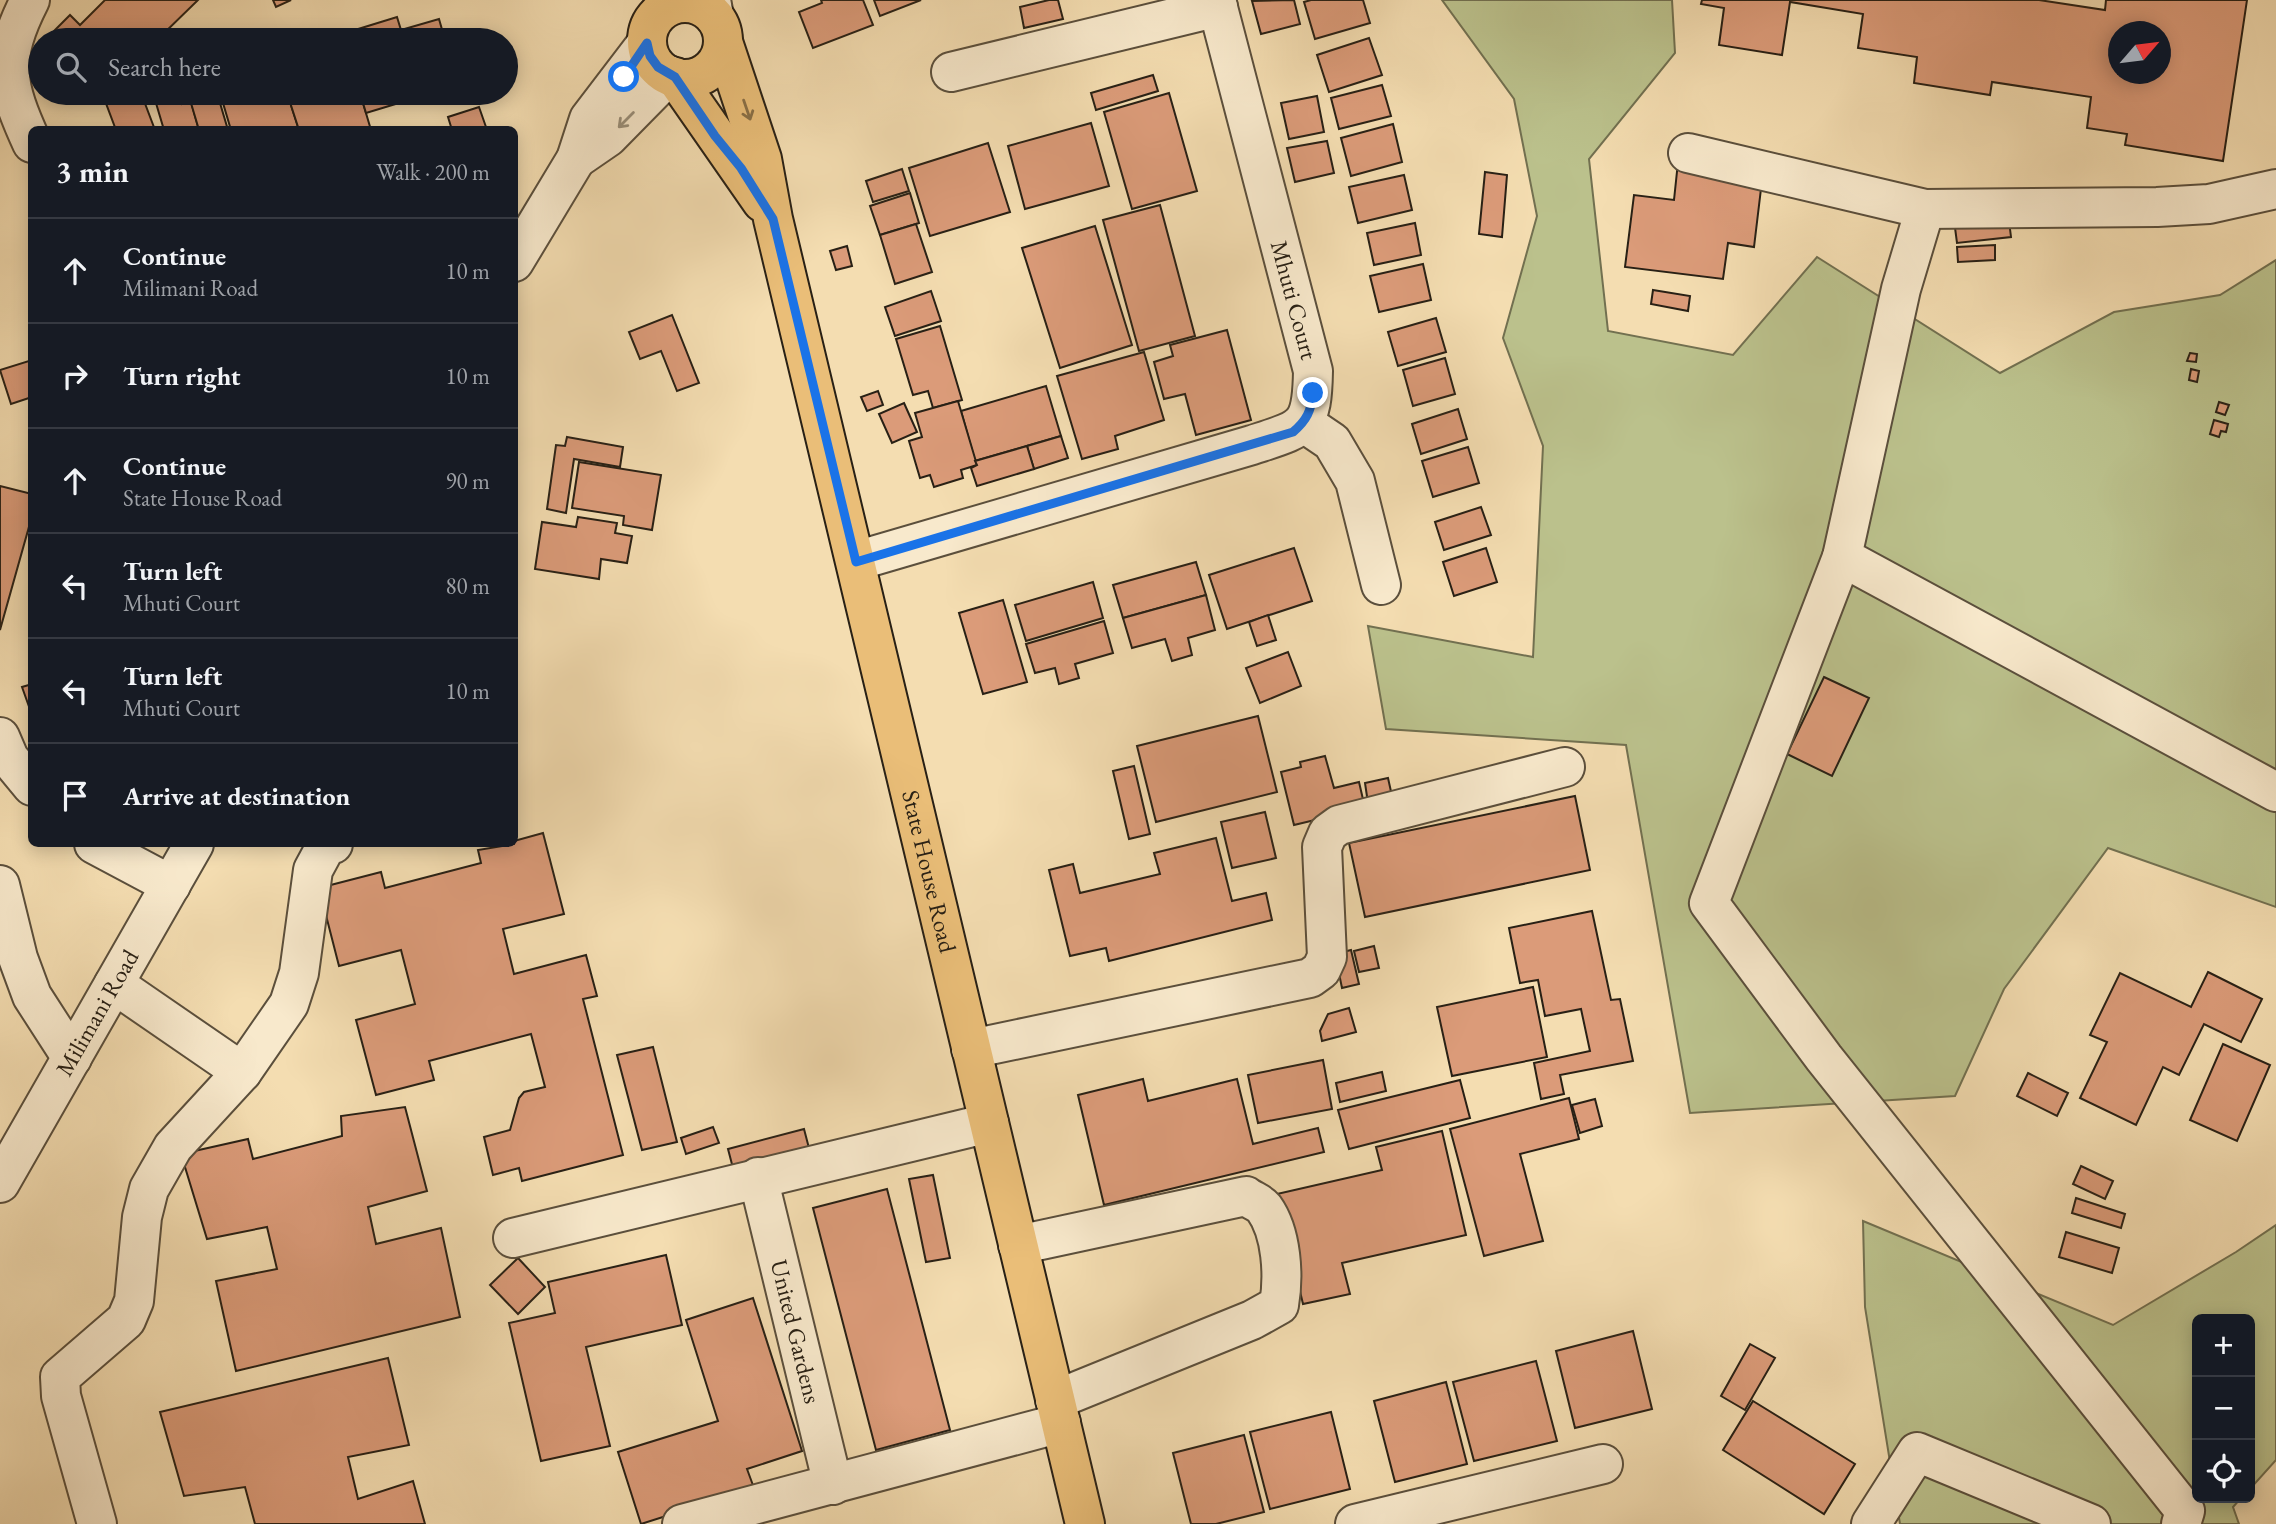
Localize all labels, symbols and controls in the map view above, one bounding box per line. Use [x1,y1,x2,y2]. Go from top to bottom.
north arrow [2108,21,2171,84]
search box [28,28,518,105]
icon: search [52,48,90,86]
text: Search here [108,50,221,84]
route start [608,61,639,92]
one-way arrow [742,98,754,120]
one-way arrow [617,112,634,129]
text: 3 min [56,152,129,191]
text: Walk · 200 m [376,157,490,187]
street label: Mhuti Court [1264,237,1325,363]
text: Continue [123,239,226,273]
icon: ahead [56,252,94,290]
text: 10 m [445,256,490,286]
text: Milimani Road [123,273,258,303]
icon: right [56,357,94,395]
text: Turn right [123,359,241,393]
text: 10 m [445,361,490,391]
route end [1297,377,1328,408]
text: Continue [123,449,226,483]
icon: ahead [56,462,94,500]
text: 90 m [445,466,490,496]
text: State House Road [123,483,282,513]
text: Turn left [123,554,222,588]
icon: left [56,567,94,605]
text: 80 m [445,571,490,601]
text: Mhuti Court [123,588,240,618]
text: Turn left [123,659,222,693]
icon: left [56,672,94,710]
text: 10 m [445,676,490,706]
text: Mhuti Court [123,693,240,723]
icon: arrive [56,777,94,815]
text: Arrive at destination [123,779,350,813]
street label: State House Road [895,787,964,957]
street label: Milimani Road [48,943,146,1082]
street label: United Gardens [764,1256,829,1406]
map controls [2192,1314,2255,1503]
button: + [2192,1314,2255,1377]
button: − [2192,1377,2255,1440]
button: locate [2192,1440,2255,1503]

